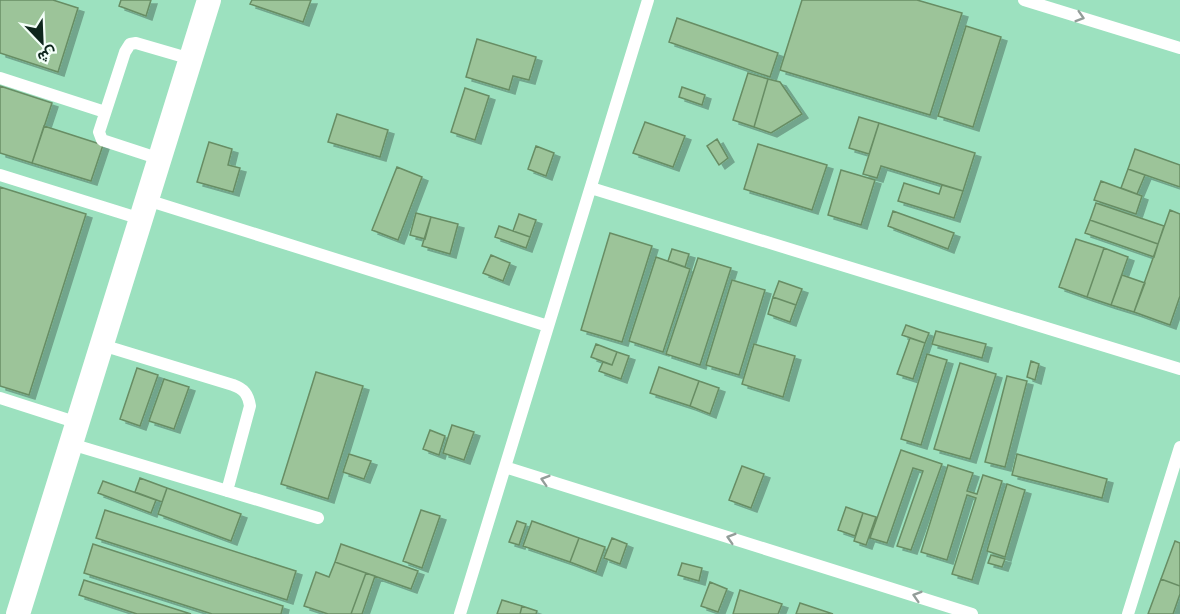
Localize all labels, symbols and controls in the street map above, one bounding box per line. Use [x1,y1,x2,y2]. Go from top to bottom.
one-way arrow [1074,10,1085,22]
north arrow [12,12,72,72]
text: ش [34,41,60,67]
one-way arrow [540,475,551,487]
one-way arrow [726,533,737,545]
one-way arrow [912,591,923,604]

